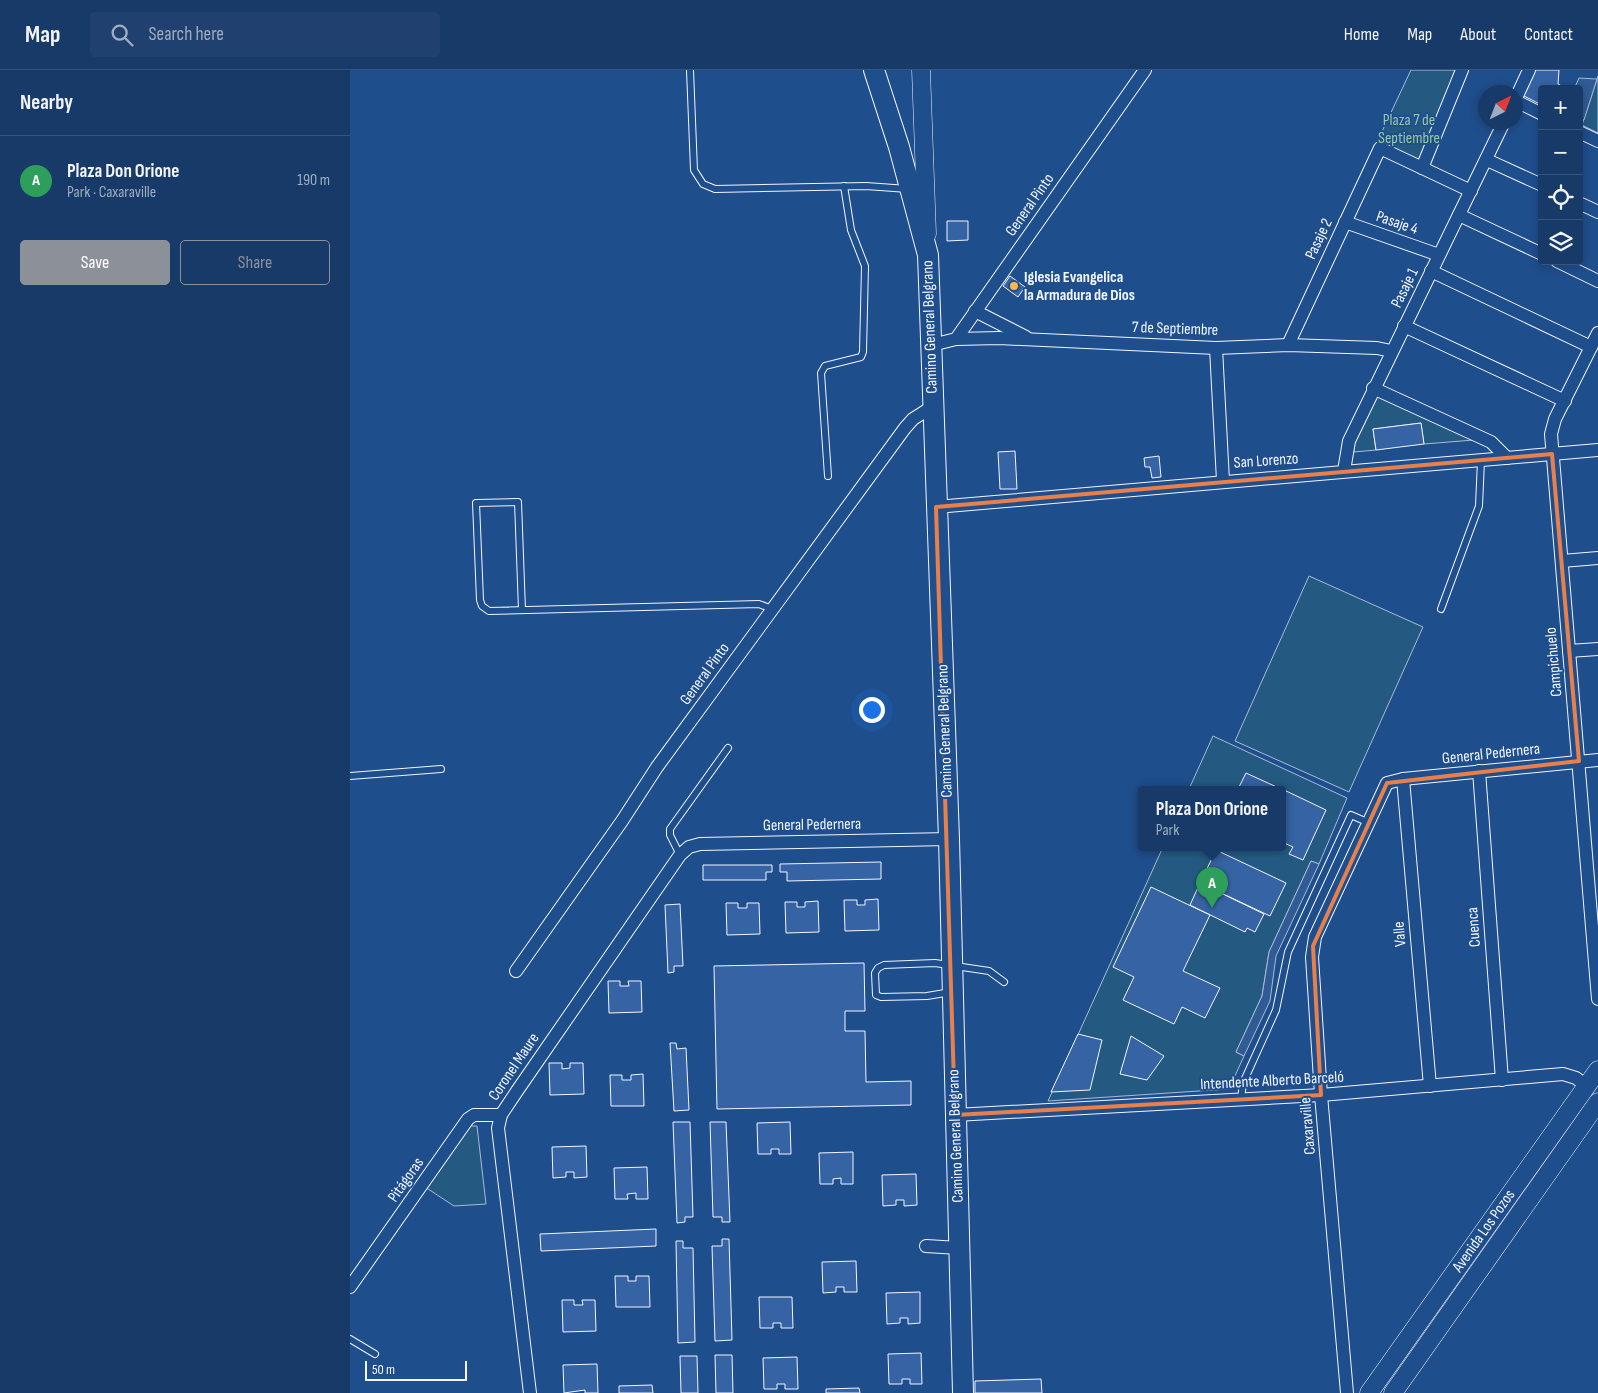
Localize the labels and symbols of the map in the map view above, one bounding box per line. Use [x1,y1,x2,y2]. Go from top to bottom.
north arrow [1478,85,1523,130]
park label: Plaza 7 de Septiembre [1378,111,1440,148]
street label: General Pinto [1002,170,1058,240]
street label: Pasaje 4 [1374,207,1421,239]
street label: Pasaje 2 [1301,216,1337,262]
street label: Camino General Belgrano [918,260,942,394]
street label: Pasaje 1 [1387,265,1423,311]
place label: Iglesia Evangelica la Armadura de Dios [1024,268,1135,305]
marker: Iglesia Evangelica la Armadura de Dios [1008,280,1020,292]
street label: 7 de Septiembre [1131,318,1219,340]
street label: San Lorenzo [1233,449,1299,473]
street label: Campichuelo [1542,627,1566,697]
street label: General Pinto [676,639,734,709]
street label: Camino General Belgrano [933,664,957,798]
your location [859,697,885,723]
street label: General Pedernera [1441,739,1541,769]
street label: General Pedernera [763,815,861,835]
pin: A [1196,867,1228,908]
street label: Cuenca [1463,906,1485,948]
street label: Valle [1389,921,1411,947]
street label: Coronel Maure [485,1030,543,1104]
street label: Intendente Alberto Barceló [1200,1068,1344,1094]
street label: Camino General Belgrano [944,1069,968,1203]
street label: Caxaraville [1296,1096,1320,1156]
street label: Pitágoras [384,1154,428,1206]
street label: Avenida Los Pozos [1448,1186,1520,1277]
scale bar [365,1358,468,1381]

